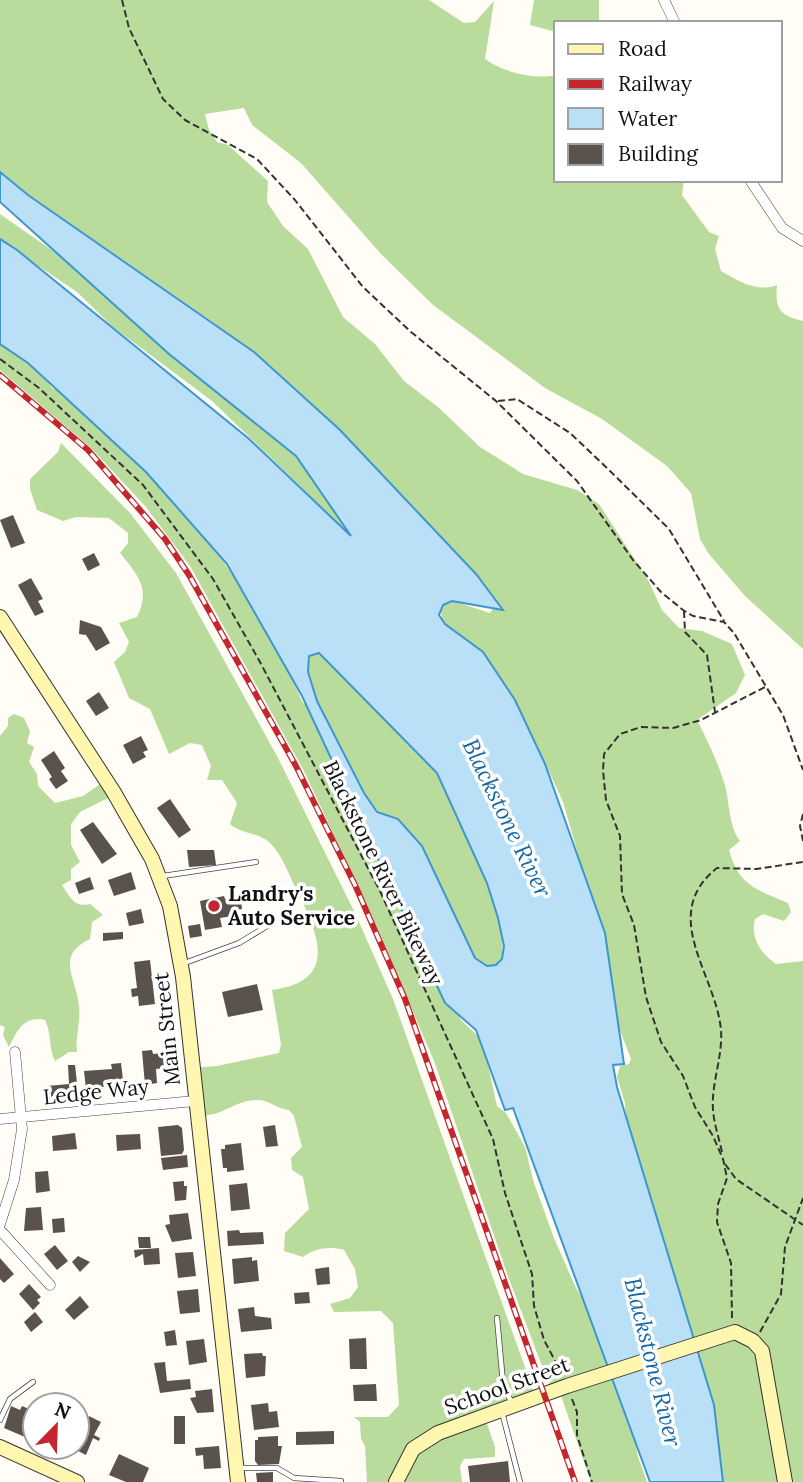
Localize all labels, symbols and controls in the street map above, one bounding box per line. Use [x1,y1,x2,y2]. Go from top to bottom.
legend [554,21,782,182]
text: Road [618,35,667,62]
text: Railway [618,70,692,97]
text: Water [618,105,677,132]
text: Building [618,140,698,167]
water label: Blackstone River [457,734,559,902]
street label: Blackstone River Bikeway [317,756,450,990]
place label: Landry's Auto Service [228,880,355,931]
marker: Landry's Auto Service [206,898,222,914]
street label: Main Street [147,970,186,1087]
street label: Ledge Way [42,1073,150,1110]
water label: Blackstone River [618,1274,689,1450]
street label: School Street [441,1350,574,1421]
north arrow [21,1391,91,1461]
text: N [51,1396,74,1424]

